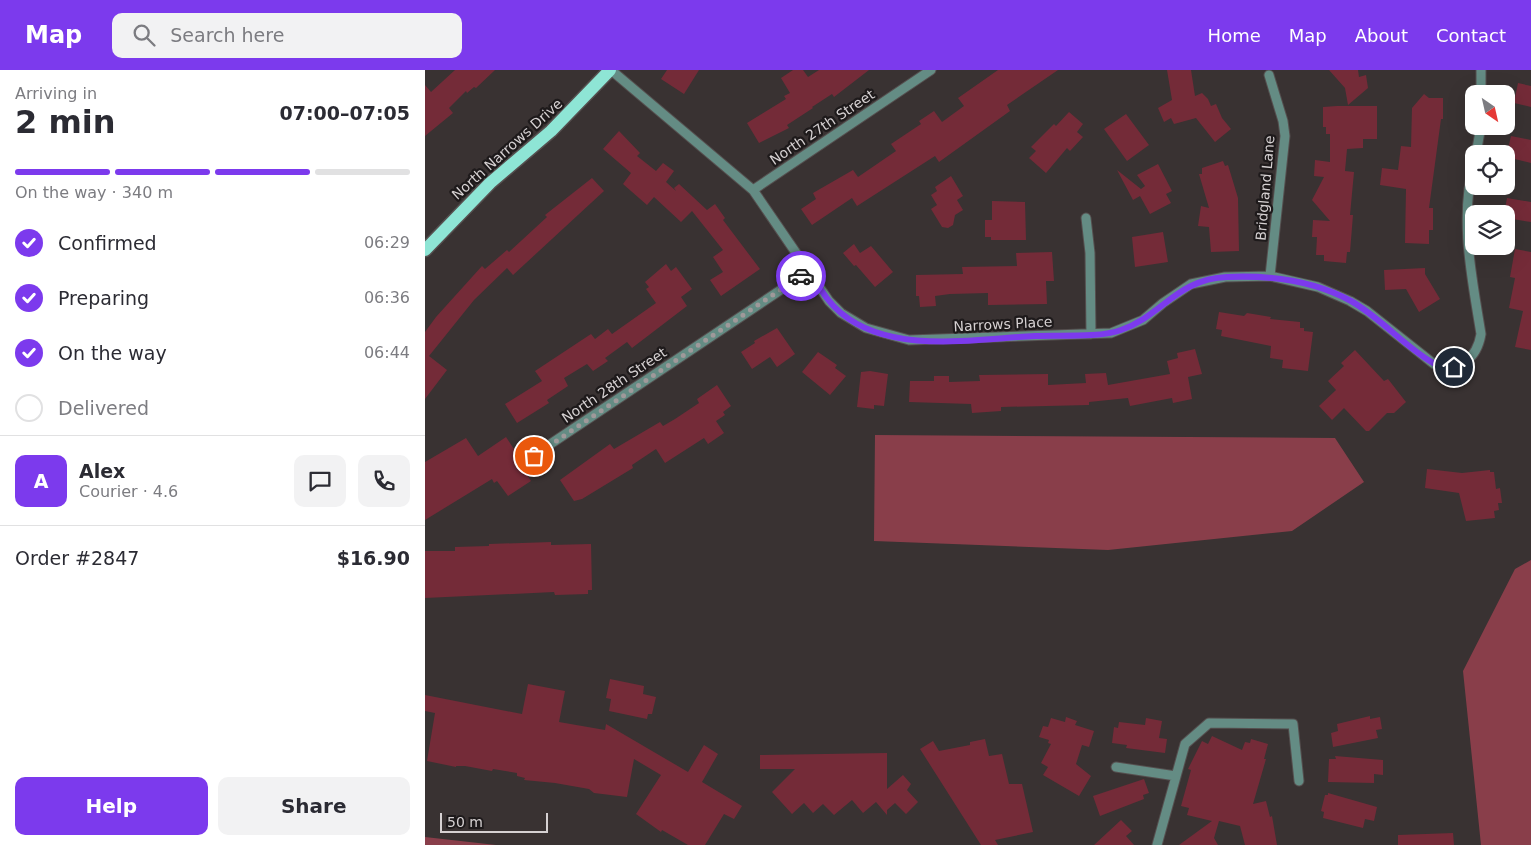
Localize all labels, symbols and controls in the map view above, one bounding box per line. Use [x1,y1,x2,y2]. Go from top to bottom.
search box [112,13,462,58]
text: Map [25,21,82,49]
icon: search [130,21,158,49]
text: Search here [170,24,284,46]
text: Home [1208,25,1261,46]
text: Map [1289,25,1327,46]
text: About [1355,25,1408,46]
text: Contact [1436,25,1506,46]
text: Arriving in [15,84,97,103]
north arrow [1465,85,1515,135]
map controls [1465,85,1515,255]
street label: North 27th Street [767,86,878,168]
street label: North Narrows Drive [449,95,565,203]
text: 07:00–07:05 [280,102,410,124]
text: 2 min [15,103,116,141]
street label: Bridgland Lane [1252,135,1278,241]
button: locate [1465,145,1515,195]
text: On the way · 340 m [15,183,173,202]
button: layers [1465,205,1515,255]
icon: check [15,229,43,257]
text: Confirmed [58,232,157,254]
text: 06:29 [364,233,410,252]
courier [776,251,826,301]
icon: car [787,262,815,290]
icon: check [15,284,43,312]
text: Preparing [58,287,149,309]
text: 06:36 [364,288,410,307]
street label: Narrows Place [953,313,1053,335]
icon: check [15,339,43,367]
text: On the way [58,342,167,364]
text: 06:44 [364,343,410,362]
street label: North 28th Street [559,344,670,426]
pin [1433,346,1475,388]
icon: home [1440,353,1468,381]
text: Delivered [58,397,149,419]
pin [513,435,555,477]
icon: bag [520,442,548,470]
button: chat [294,455,346,507]
button: phone [358,455,410,507]
text: Alex [79,460,125,482]
text: A [34,470,48,492]
text: Courier · 4.6 [79,482,178,501]
text: Order #2847 [15,547,139,569]
text: $16.90 [337,547,410,569]
button: Help [15,777,208,835]
button: Share [218,777,410,835]
scale bar [440,810,547,833]
text: 50 m [447,814,483,830]

